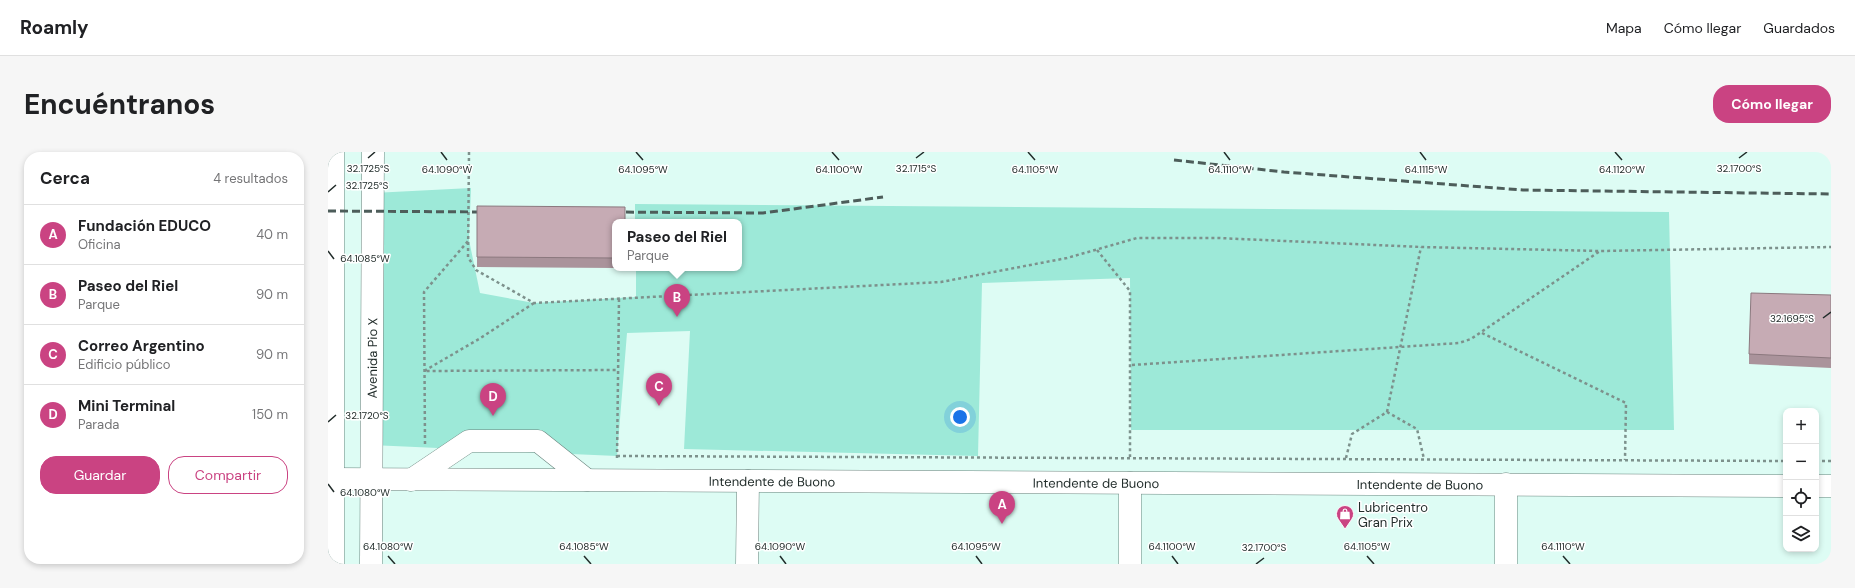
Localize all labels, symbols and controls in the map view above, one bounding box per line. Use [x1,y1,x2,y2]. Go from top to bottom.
text: Roamly [20,15,89,40]
text: Mapa [1606,19,1642,37]
text: Cómo llegar [1664,19,1741,37]
text: Guardados [1763,19,1835,37]
button: Cómo llegar [1713,85,1831,123]
text: Encuéntranos [24,86,215,123]
text: 32.1725°S [347,162,390,175]
text: 32.1715°S [896,162,936,175]
text: 32.1700°S [1717,162,1762,175]
text: 64.1090°W [422,163,472,176]
text: 64.1095°W [618,163,668,176]
text: 64.1100°W [815,163,863,176]
text: 64.1105°W [1012,163,1059,176]
text: 64.1110°W [1208,163,1252,176]
text: 64.1115°W [1405,163,1448,176]
text: 64.1120°W [1599,163,1645,176]
text: Cerca [40,167,90,189]
text: 4 resultados [213,170,288,187]
text: 32.1725°S [346,179,389,192]
text: Fundación EDUCO [78,216,211,236]
popup [612,219,742,271]
text: A [48,226,58,243]
text: 40 m [256,226,288,243]
text: Paseo del Riel [627,227,727,247]
text: Oficina [78,236,120,253]
text: Parque [627,247,669,264]
text: 64.1085°W [340,252,390,265]
text: Paseo del Riel [78,276,178,296]
pin: B [664,284,690,317]
text: B [49,286,57,303]
text: 90 m [256,286,288,303]
text: Parque [78,296,120,313]
text: 32.1695°S [1770,312,1814,325]
street label: Avenida Pio X [364,317,381,398]
text: Correo Argentino [78,336,205,356]
text: C [48,346,58,363]
text: 90 m [256,346,288,363]
text: Edificio público [78,356,171,373]
pin: C [646,373,672,406]
pin: D [480,383,506,416]
text: Mini Terminal [78,396,175,416]
text: D [48,406,58,423]
text: 150 m [252,406,288,423]
your location [950,407,970,427]
map controls [1783,408,1819,552]
button: + [1783,408,1819,444]
text: 32.1720°S [345,409,389,422]
text: Parada [78,416,119,433]
button: − [1783,444,1819,480]
button: Guardar [40,456,160,494]
button: Compartir [168,456,288,494]
street label: Intendente de Buono [709,473,835,490]
street label: Intendente de Buono [1033,474,1159,492]
street label: Intendente de Buono [1357,476,1483,494]
button: locate [1783,480,1819,516]
text: 64.1080°W [340,486,390,499]
pin: A [989,491,1015,524]
place label: Lubricentro Gran Prix [1358,499,1428,531]
shop icon: Lubricentro Gran Prix [1335,504,1355,529]
button: layers [1783,516,1819,552]
text: 64.1080°W [363,540,413,553]
text: 64.1085°W [559,540,609,553]
text: 64.1090°W [755,540,805,553]
text: 64.1095°W [951,540,1001,553]
text: 64.1100°W [1148,540,1196,553]
text: 64.1105°W [1344,540,1391,553]
text: 64.1110°W [1541,540,1585,553]
text: 32.1700°S [1242,541,1287,554]

